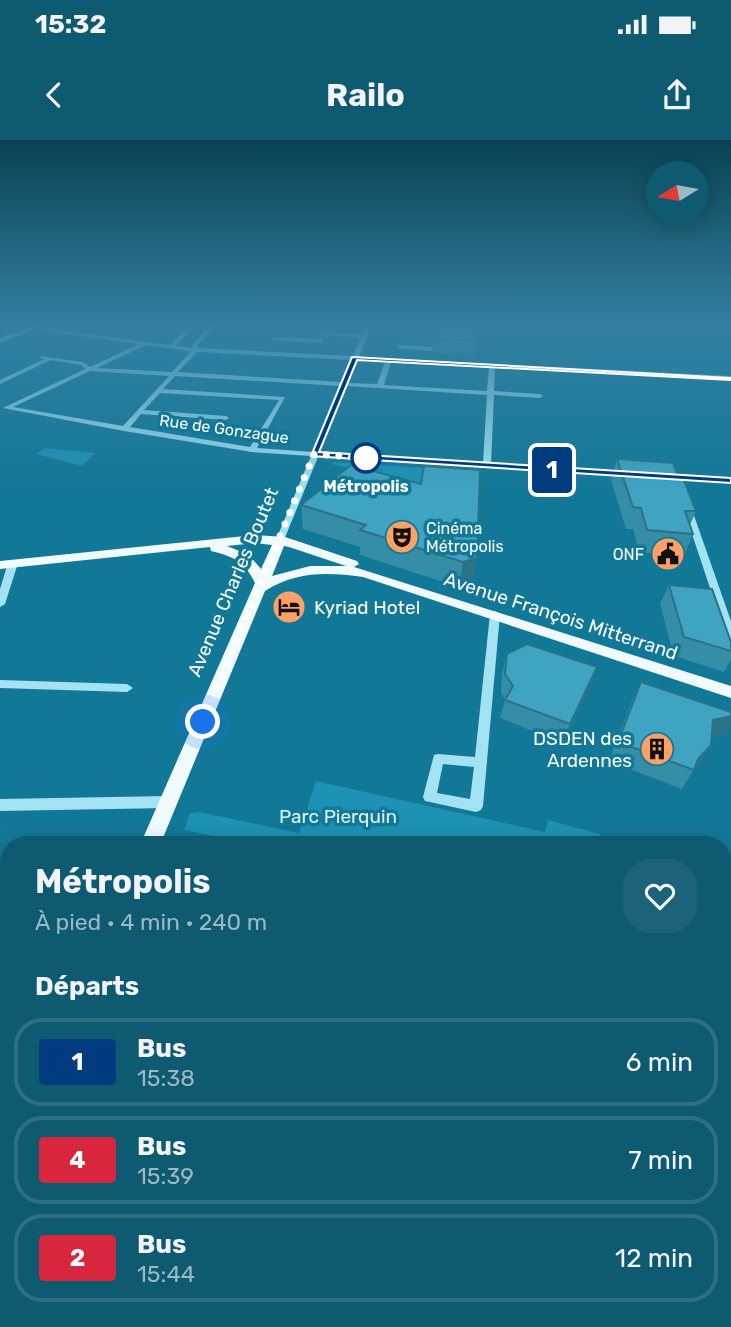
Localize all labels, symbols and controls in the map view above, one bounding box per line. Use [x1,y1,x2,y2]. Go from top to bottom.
text: 15:32 [35,9,106,40]
icon: back [35,76,73,114]
text: Railo [326,76,405,114]
icon: share [658,76,696,114]
north arrow [646,161,709,224]
map controls [646,161,709,224]
street label: Rue de Gonzague [158,411,290,447]
marker: Métropolis [351,443,381,473]
line badge: 1 [529,447,575,493]
text: 1 [546,456,558,484]
place label: Métropolis [323,477,409,496]
street label: Avenue Charles Boutet [183,483,284,680]
theatre icon: Cinéma Métropolis [383,518,421,556]
place label: Cinéma Métropolis [426,519,504,556]
public building icon: ONF [649,535,687,573]
place label: ONF [613,545,644,564]
street label: Avenue François Mitterrand [441,567,681,665]
hotel icon: Kyriad Hotel [270,588,308,626]
place label: Kyriad Hotel [314,596,420,619]
your location [185,704,220,739]
place label: DSDEN des Ardennes [533,727,632,772]
building icon: DSDEN des Ardennes [638,730,676,768]
park label: Parc Pierquin [279,805,397,828]
button: heart [623,859,697,933]
text: Métropolis [35,862,210,901]
text: À pied · 4 min · 240 m [35,908,267,936]
text: Départs [35,971,139,1002]
text: Bus [137,1033,186,1064]
text: 6 min [626,1047,693,1078]
text: 1 [72,1048,83,1076]
text: 15:38 [137,1064,195,1092]
text: Bus [137,1131,186,1162]
text: 7 min [628,1145,693,1176]
text: 4 [69,1146,86,1174]
text: 15:39 [137,1162,194,1190]
text: Bus [137,1229,186,1260]
text: 12 min [615,1243,693,1274]
text: 2 [70,1244,85,1272]
text: 15:44 [137,1260,195,1288]

